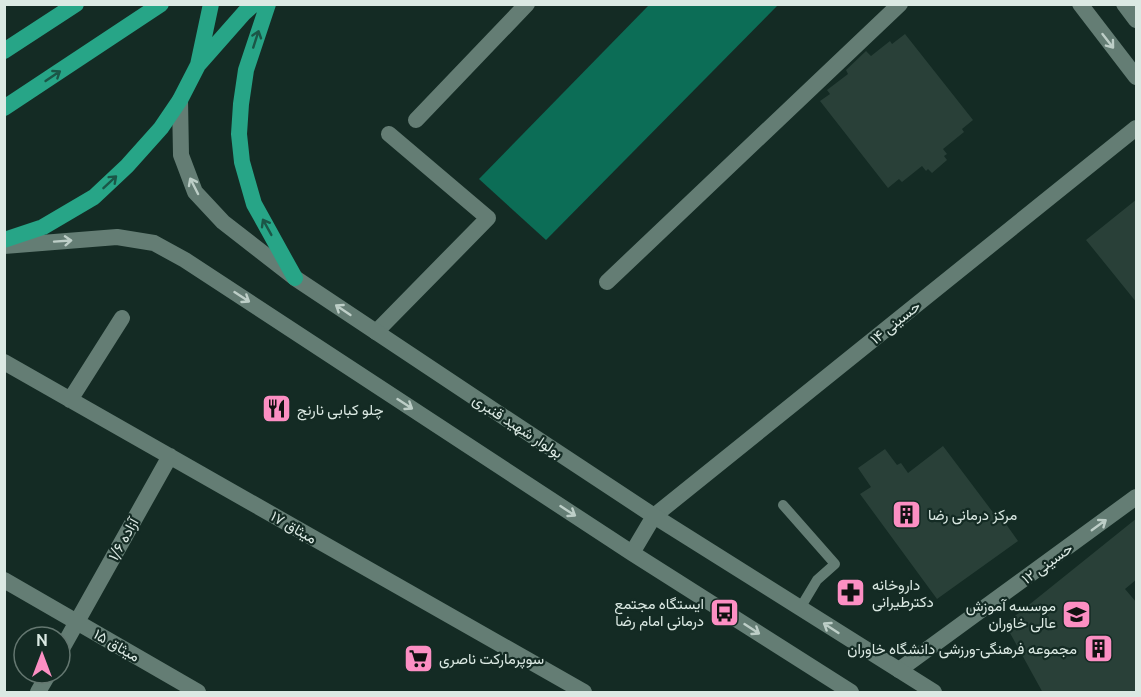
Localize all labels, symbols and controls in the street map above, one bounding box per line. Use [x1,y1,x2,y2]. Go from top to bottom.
one-way arrow [251,30,262,49]
one-way arrow [1102,33,1115,49]
one-way arrow [45,70,61,82]
one-way arrow [102,175,117,189]
one-way arrow [188,178,200,195]
one-way arrow [261,219,273,236]
one-way arrow [52,235,72,246]
one-way arrow [233,291,250,304]
street label: حسینی ۱۴ [867,297,925,349]
one-way arrow [335,304,351,316]
street label: بولوار شهید قنبری [469,391,566,463]
restaurant icon: چلو کبابی نارنج [260,393,292,425]
one-way arrow [396,398,413,410]
place label: چلو کبابی نارنج [297,401,384,421]
building icon: مرکز درمانی رضا [891,498,923,530]
one-way arrow [559,505,576,517]
place label: مرکز درمانی رضا [928,506,1017,525]
street label: میثاق ۱۷ [268,507,320,548]
street label: آزاده ۱/۶ [104,514,143,564]
one-way arrow [1091,519,1107,531]
street label: حسینی ۱۲ [1018,539,1077,589]
place label: داروخانه دکترطیرانی [872,576,934,612]
pharmacy icon: داروخانه دکترطیرانی [835,577,867,609]
place label: ایستگاه مجتمع درمانی امام رضا [614,595,704,631]
bus stop icon: ایستگاه مجتمع درمانی امام رضا [709,596,741,628]
place label: موسسه آموزش عالی خاوران [966,597,1056,633]
school or university icon: موسسه آموزش عالی خاوران [1061,598,1093,630]
one-way arrow [823,621,840,634]
one-way arrow [743,624,760,636]
north arrow [12,625,72,685]
street label: میثاق ۱۵ [91,625,143,666]
text: N [36,631,48,649]
building icon: مجموعه فرهنگی-ورزشی دانشگاه خاوران [1082,632,1114,664]
place label: مجموعه فرهنگی-ورزشی دانشگاه خاوران [847,640,1077,659]
supermarket icon: سوپرمارکت ناصری [402,642,434,674]
place label: سوپرمارکت ناصری [439,650,544,669]

